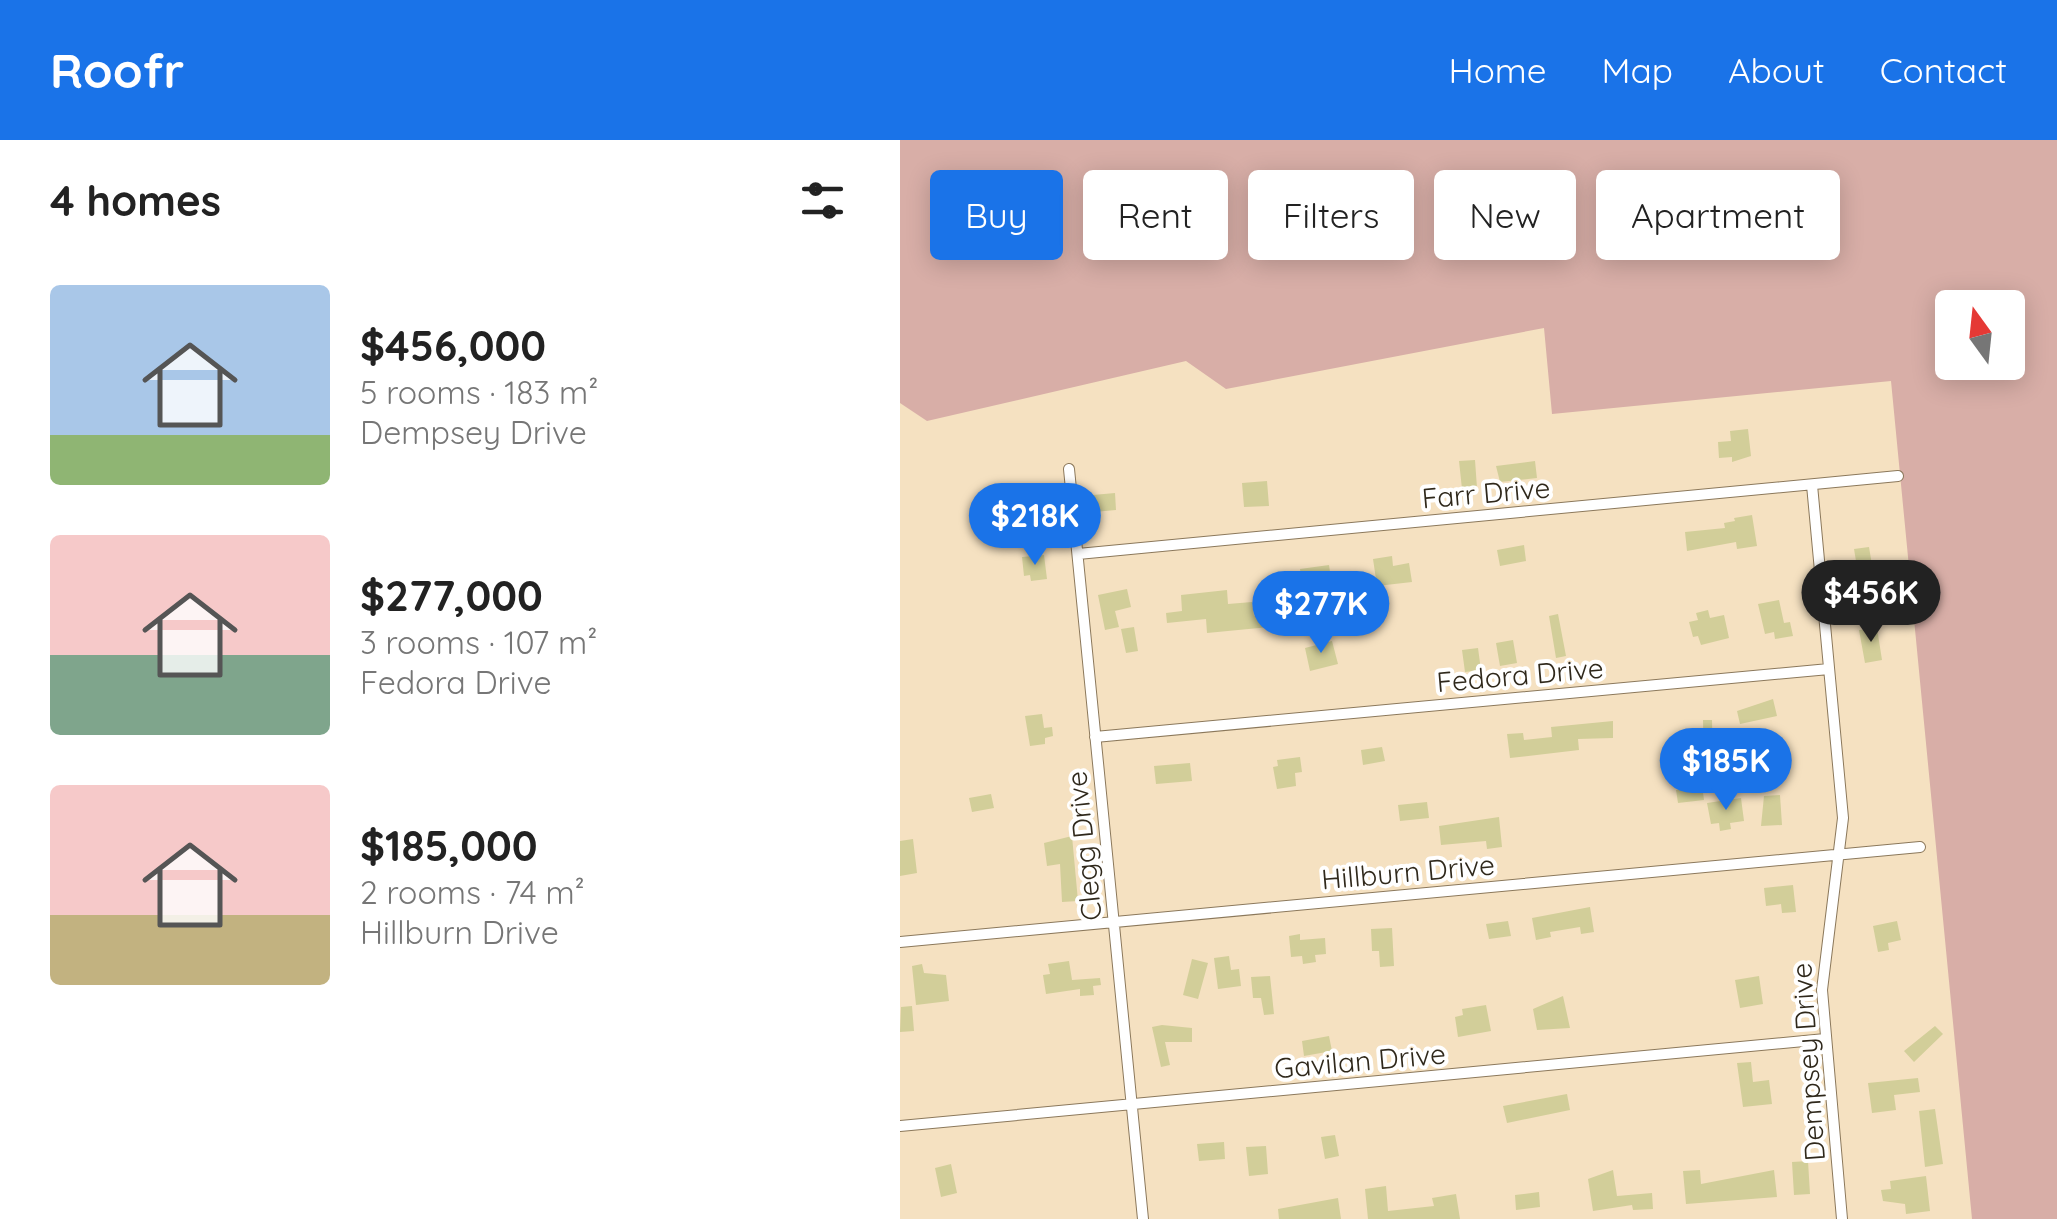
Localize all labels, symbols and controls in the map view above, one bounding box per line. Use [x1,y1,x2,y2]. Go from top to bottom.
text: Roofr [50,40,184,100]
text: Home [1449,48,1547,92]
text: Map [1602,48,1673,92]
text: About [1728,48,1825,92]
text: Contact [1880,48,2007,92]
chip: Buy [930,170,1063,260]
chip: Rent [1083,170,1228,260]
chip: Filters [1248,170,1414,260]
chip: New [1434,170,1576,260]
chip: Apartment [1596,170,1840,260]
icon: filters [795,173,850,228]
text: 4 homes [50,174,221,227]
north arrow [1935,290,2025,380]
map controls [1935,290,2025,380]
text: $456,000 [360,319,546,372]
icon: home [130,325,250,445]
text: 5 rooms · 183 m² [360,372,598,412]
text: Dempsey Drive [360,412,587,452]
street label: Farr Drive [1420,469,1552,516]
pin: $218K [965,483,1105,568]
text: $218K [991,495,1079,535]
pin: $456K [1801,560,1941,645]
text: $277,000 [360,569,543,622]
pin: $277K [1251,571,1391,656]
text: $456K [1823,572,1919,612]
icon: home [130,575,250,695]
text: $277K [1274,583,1368,623]
text: 3 rooms · 107 m² [360,622,597,662]
street label: Fedora Drive [1435,650,1605,699]
text: Fedora Drive [360,662,552,702]
pin: $185K [1656,728,1796,813]
text: $185K [1682,740,1770,780]
street label: Clegg Drive [1058,770,1109,923]
text: $185,000 [360,819,538,872]
icon: home [130,825,250,945]
street label: Hillburn Drive [1320,846,1496,897]
text: 2 rooms · 74 m² [360,872,585,912]
text: Hillburn Drive [360,912,559,952]
street label: Dempsey Drive [1783,962,1832,1162]
street label: Gavilan Drive [1273,1036,1447,1085]

